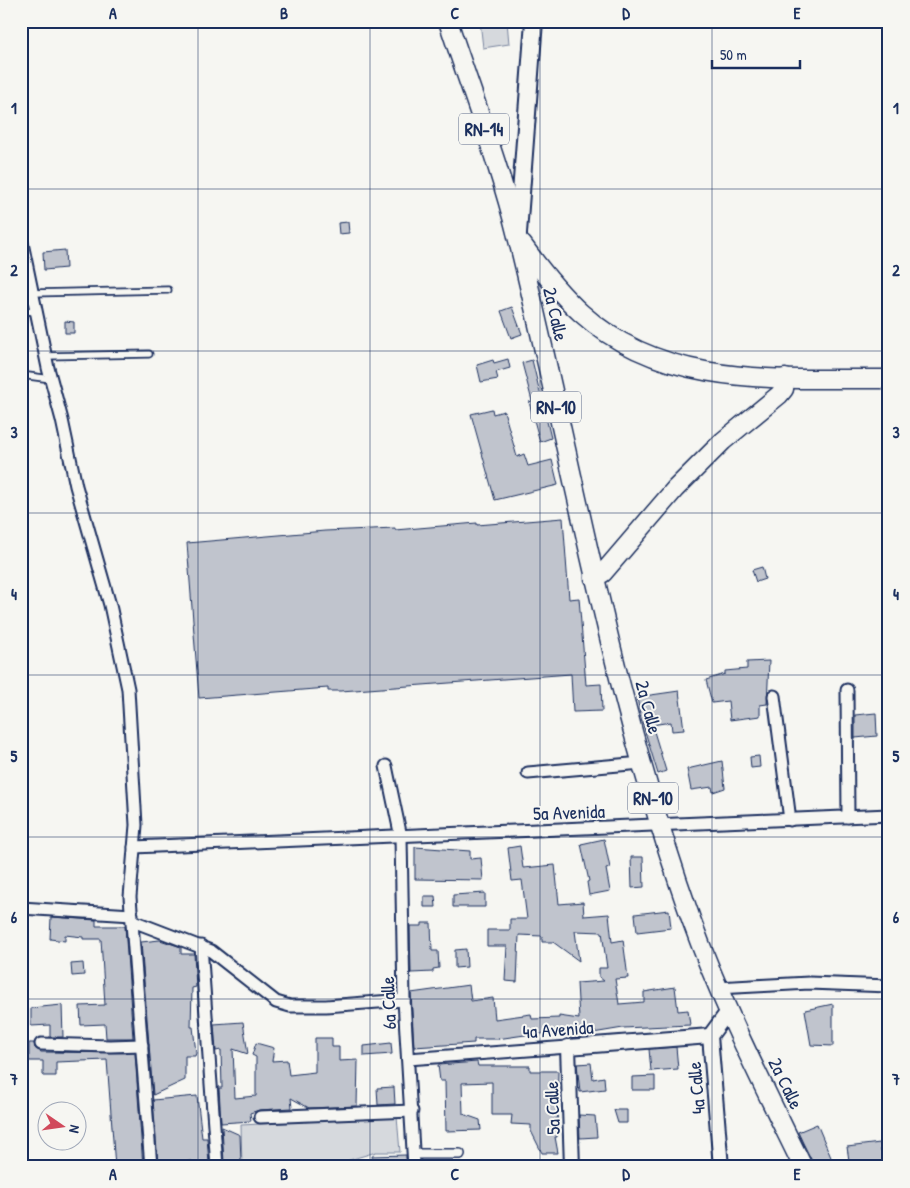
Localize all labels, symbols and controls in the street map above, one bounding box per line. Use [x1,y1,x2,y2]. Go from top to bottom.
text: A [109,2,117,24]
text: B [280,2,288,24]
text: C [451,2,460,24]
text: D [622,2,630,24]
text: E [793,2,801,24]
scale bar [712,38,800,70]
text: 50 m [720,44,747,65]
text: 1 [11,97,17,119]
text: 1 [893,97,899,119]
road number: RN-14 [459,114,509,144]
text: 2 [10,259,18,281]
text: 2 [892,259,900,281]
street label: 2a Calle [537,285,575,344]
road number: RN-10 [531,392,581,422]
text: 3 [10,421,18,443]
text: 3 [892,421,900,443]
text: 4 [11,583,17,605]
text: 4 [893,583,899,605]
street label: 2a Calle [629,677,669,737]
text: 5 [11,745,18,767]
text: 5 [893,745,900,767]
road number: RN-10 [628,782,678,814]
street label: 5a Avenida [533,798,606,826]
text: 6 [11,906,18,928]
text: 6 [893,906,900,928]
street label: 6a Calle [374,976,402,1030]
street label: 4a Avenida [522,1014,595,1044]
street label: 2a Calle [762,1053,810,1114]
street label: 4a Calle [681,1060,711,1115]
text: 7 [9,1068,18,1090]
text: 7 [891,1068,900,1090]
street label: 5a Calle [538,1080,566,1135]
north arrow [38,1100,88,1150]
text: N [65,1123,85,1135]
text: A [109,1163,117,1185]
text: B [280,1163,288,1185]
text: C [451,1163,460,1185]
text: D [622,1163,630,1185]
text: E [793,1163,801,1185]

